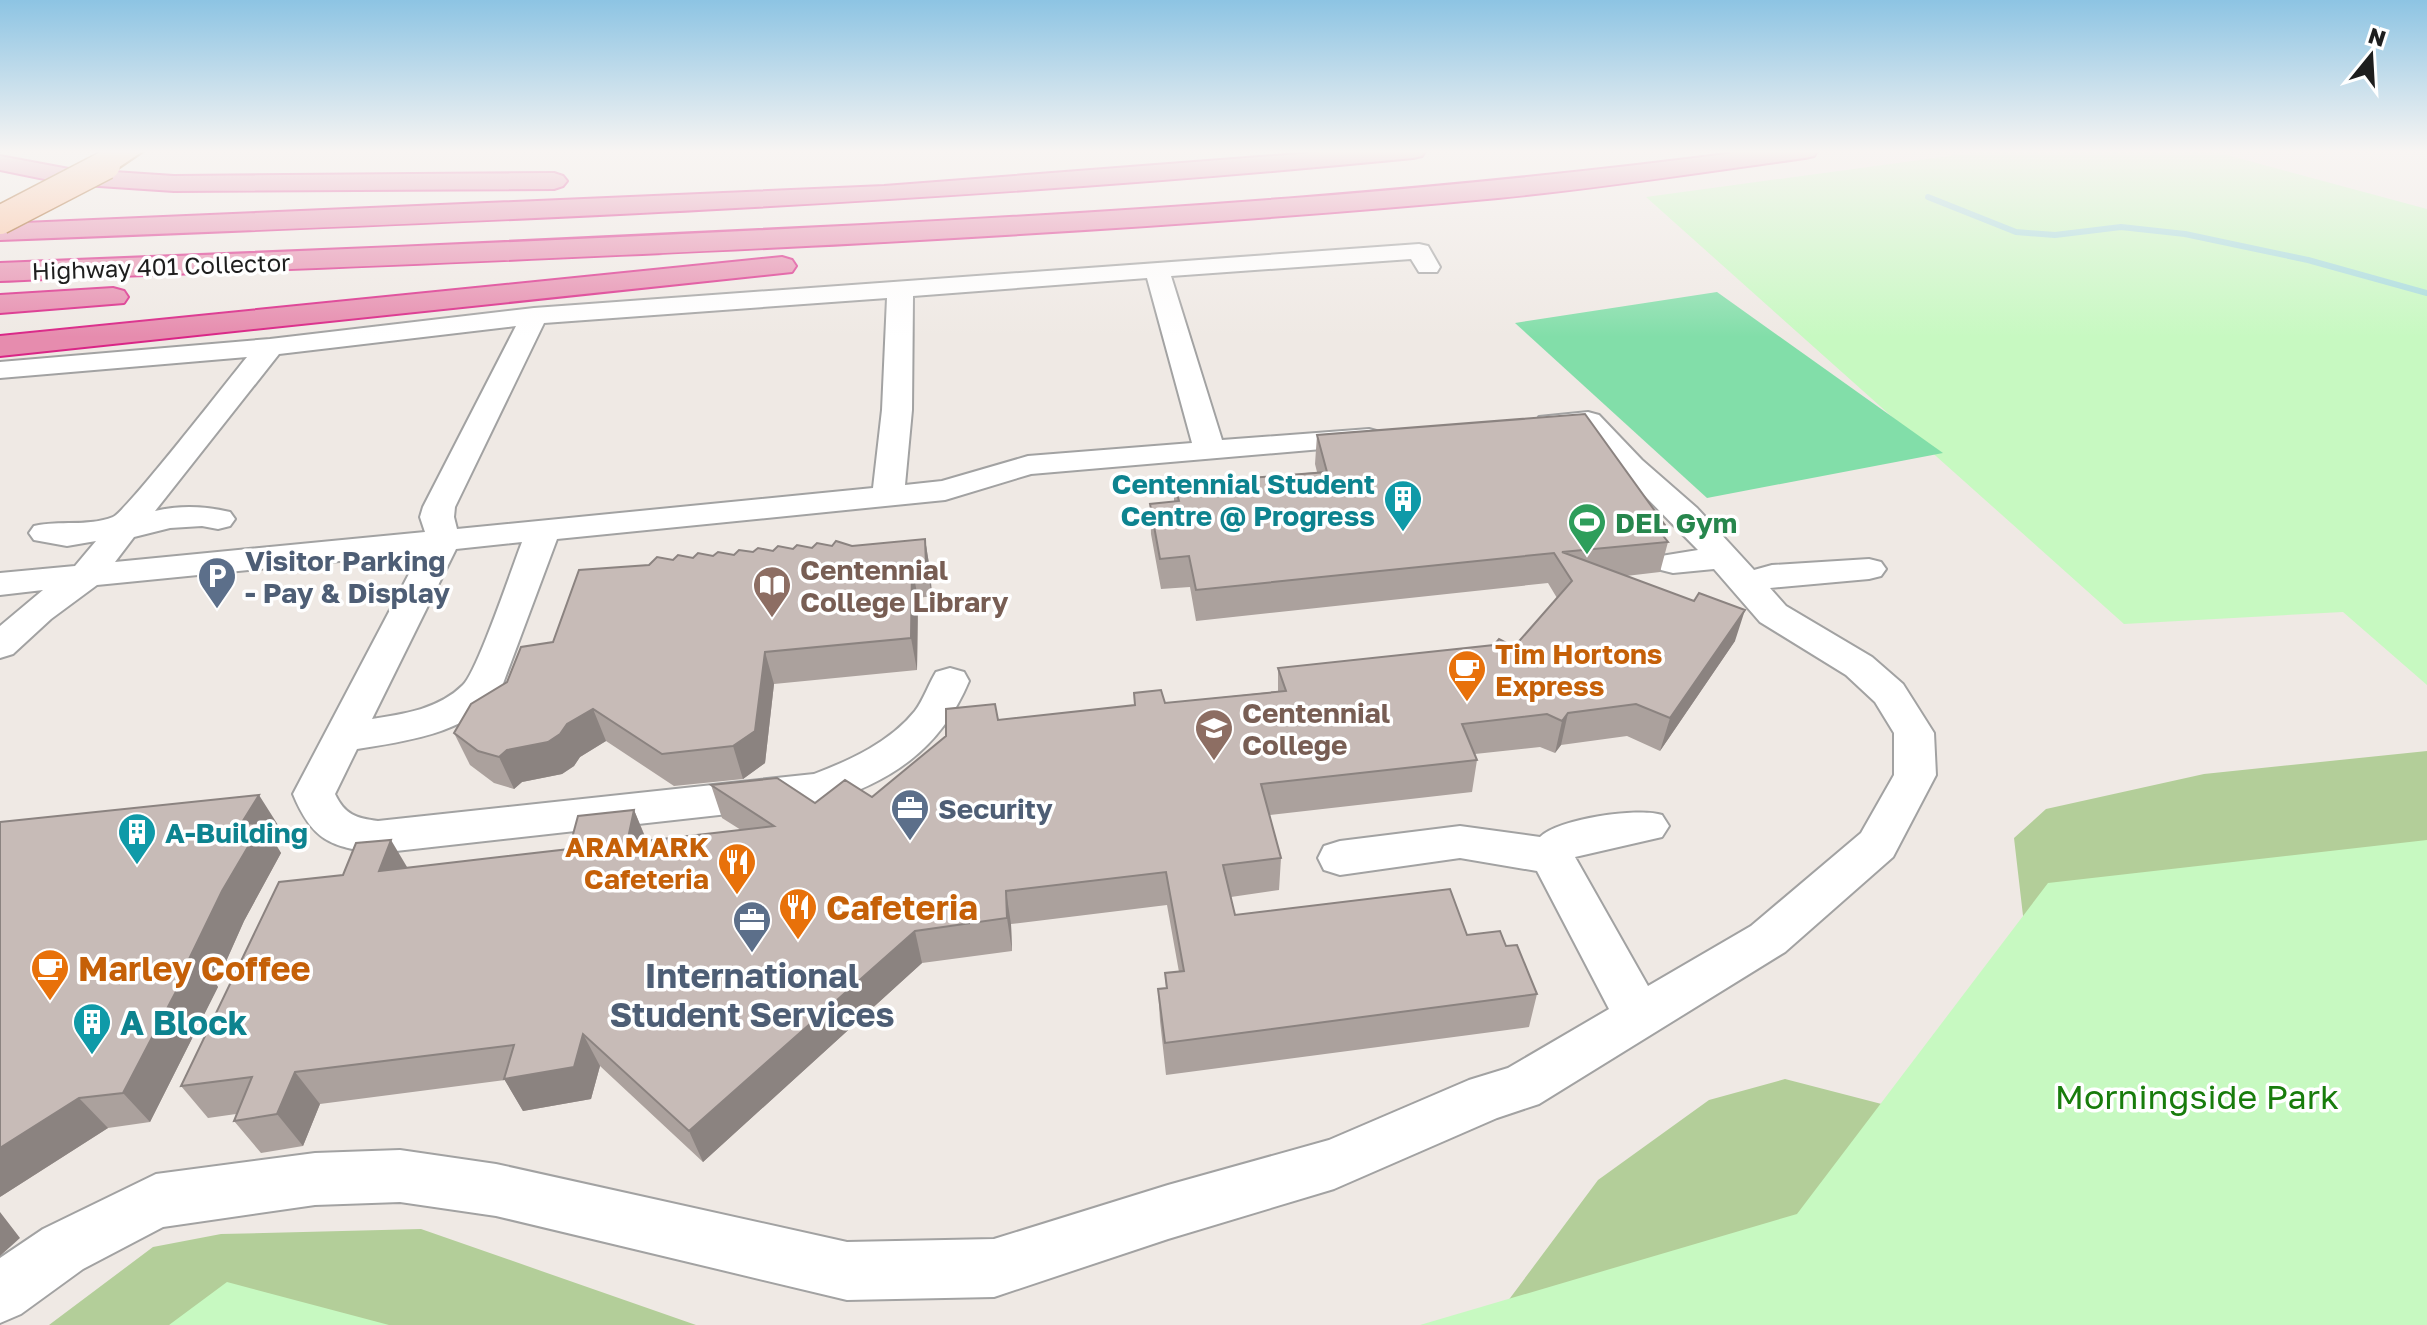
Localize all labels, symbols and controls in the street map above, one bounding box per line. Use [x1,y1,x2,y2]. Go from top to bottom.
north arrow [2331,16,2411,96]
text: N [2365,21,2389,52]
street label: Highway 401 Collector [31,247,291,285]
place label: Centennial Student Centre @ Progress [1112,467,1375,532]
building icon: Centennial Student Centre @ Progress [1382,478,1424,533]
sports icon: DEL Gym [1566,501,1608,556]
place label: DEL Gym [1615,506,1737,539]
place label: Visitor Parking - Pay & Display [245,544,450,609]
place label: Centennial College Library [800,553,1009,618]
parking icon: Visitor Parking - Pay & Display [196,555,238,610]
library icon: Centennial College Library [751,564,793,619]
place label: Tim Hortons Express [1495,637,1663,702]
cafe icon: Tim Hortons Express [1446,648,1488,703]
place label: Centennial College [1242,696,1390,761]
school or university icon: Centennial College [1193,707,1235,762]
office icon: Security [889,787,931,842]
place label: Security [938,792,1053,825]
building icon: A-Building [116,811,158,866]
place label: A-Building [165,816,308,849]
place label: ARAMARK Cafeteria [565,830,709,895]
restaurant icon: ARAMARK Cafeteria [716,841,758,896]
restaurant icon: Cafeteria [777,886,819,941]
place label: Cafeteria [826,887,978,927]
office icon: International Student Services [731,899,773,954]
cafe icon: Marley Coffee [29,947,71,1002]
place label: Marley Coffee [78,948,311,988]
place label: International Student Services [609,955,895,1034]
building icon: A Block [71,1001,113,1056]
place label: A Block [120,1002,248,1042]
park label: Morningside Park [2055,1076,2339,1116]

